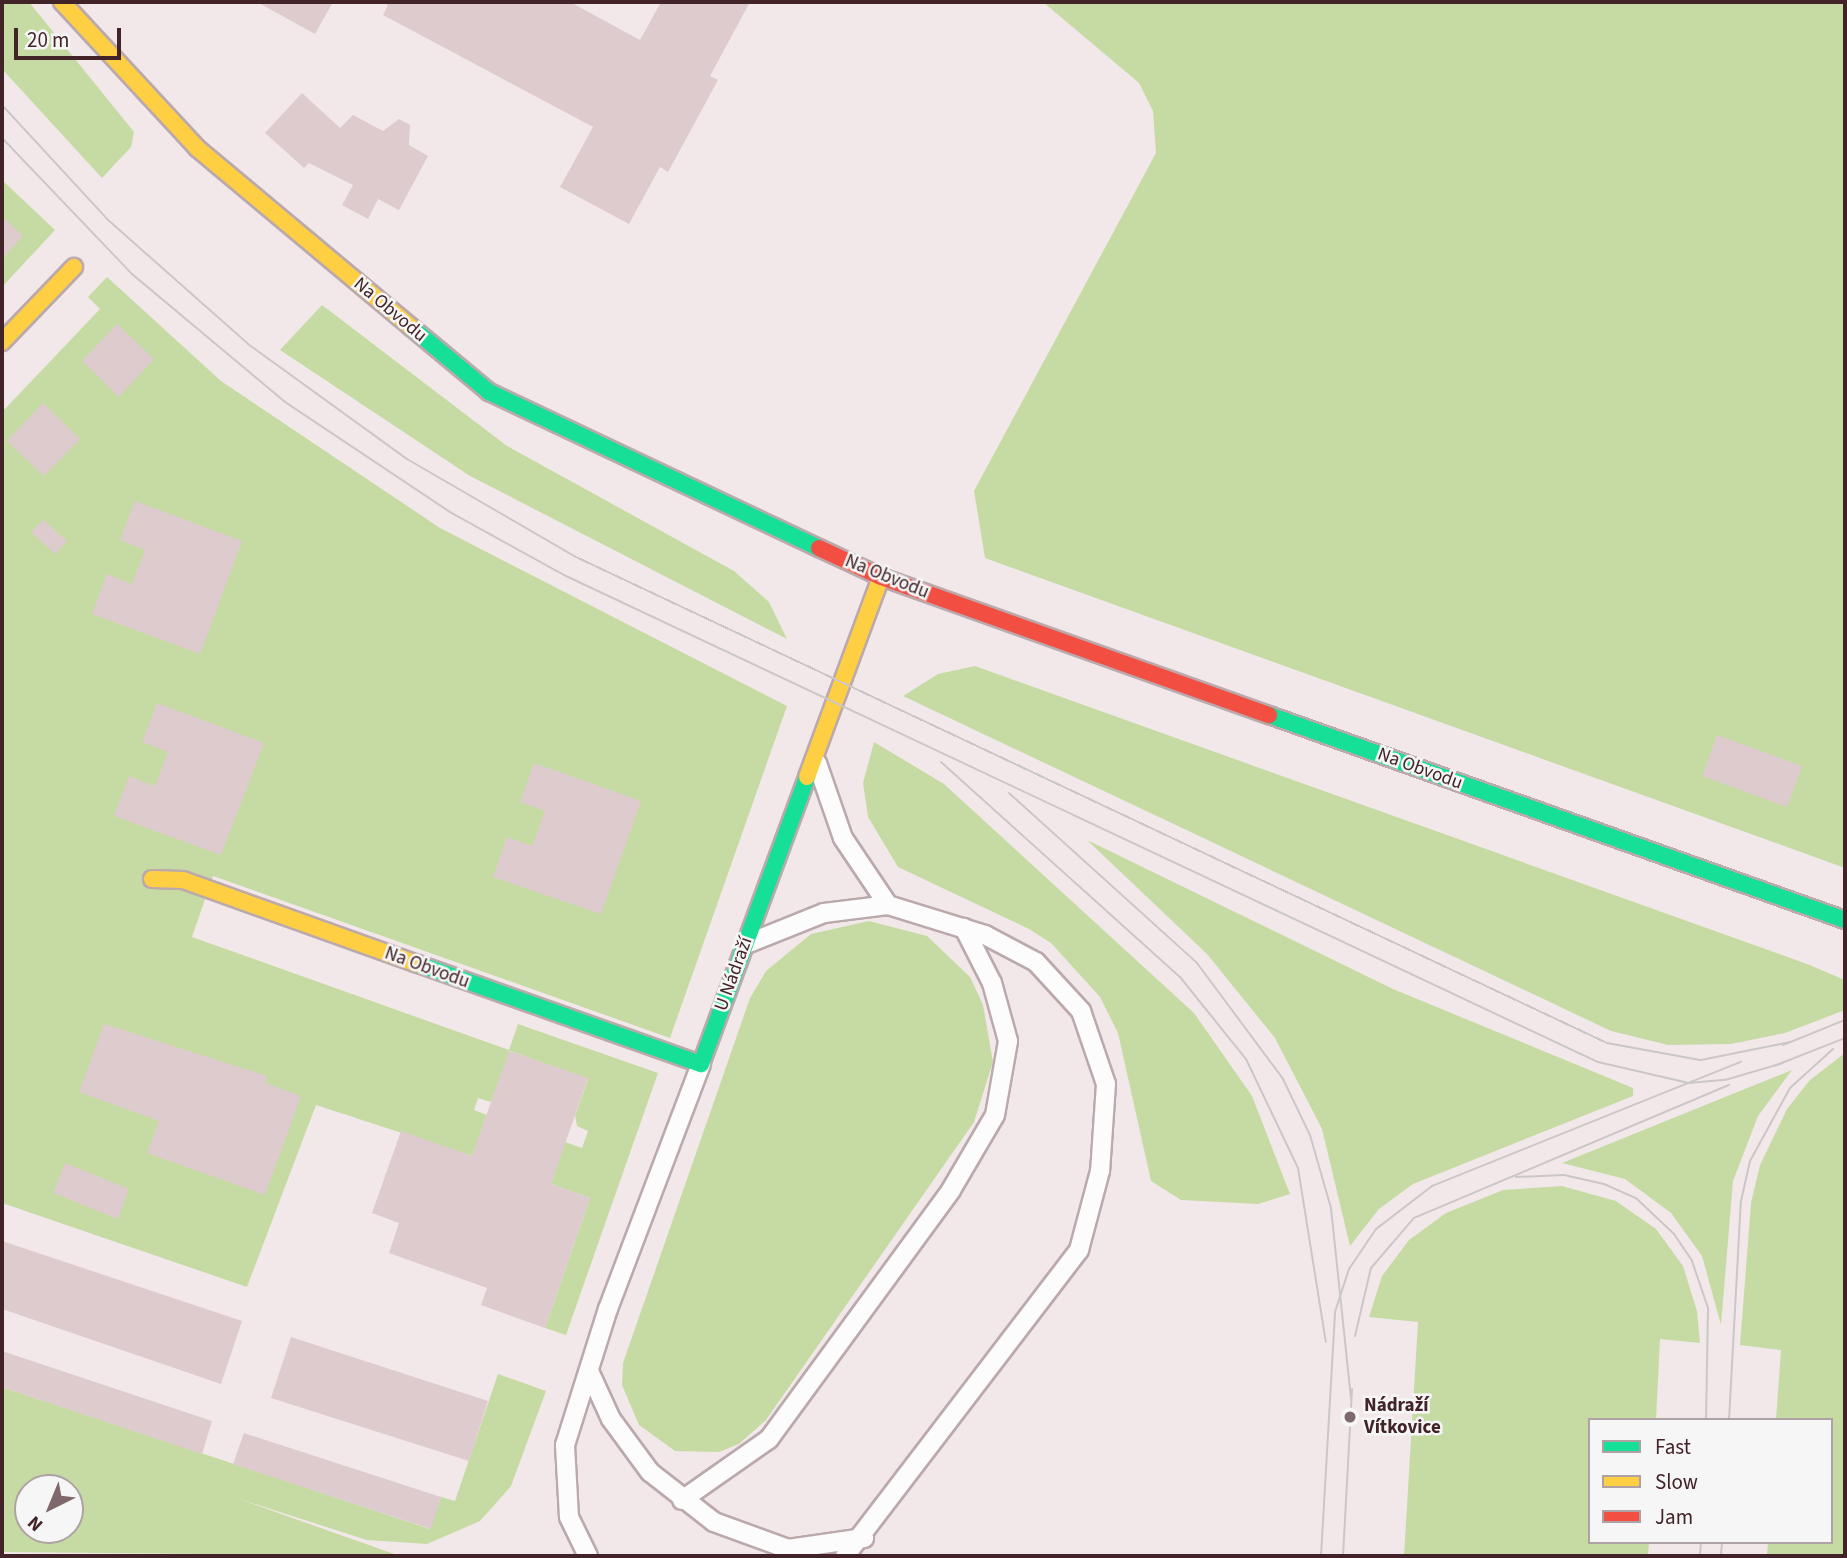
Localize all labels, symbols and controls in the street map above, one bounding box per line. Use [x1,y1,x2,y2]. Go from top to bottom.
scale bar [18,14,124,58]
text: 20 m [27,25,69,55]
street label: Na Obvodu [349,273,431,347]
street label: Na Obvodu [842,550,932,604]
street label: Na Obvodu [1374,743,1466,795]
street label: U Nádraží [710,934,758,1014]
street label: Na Obvodu [381,942,473,994]
place label: Nádraží Vítkovice [1364,1395,1441,1439]
marker: Nádraží Vítkovice [1342,1409,1358,1425]
legend [1588,1418,1833,1544]
text: Fast [1655,1432,1691,1462]
text: Slow [1655,1467,1698,1497]
north arrow [14,1474,84,1544]
text: Jam [1655,1502,1693,1532]
text: N [22,1509,50,1537]

